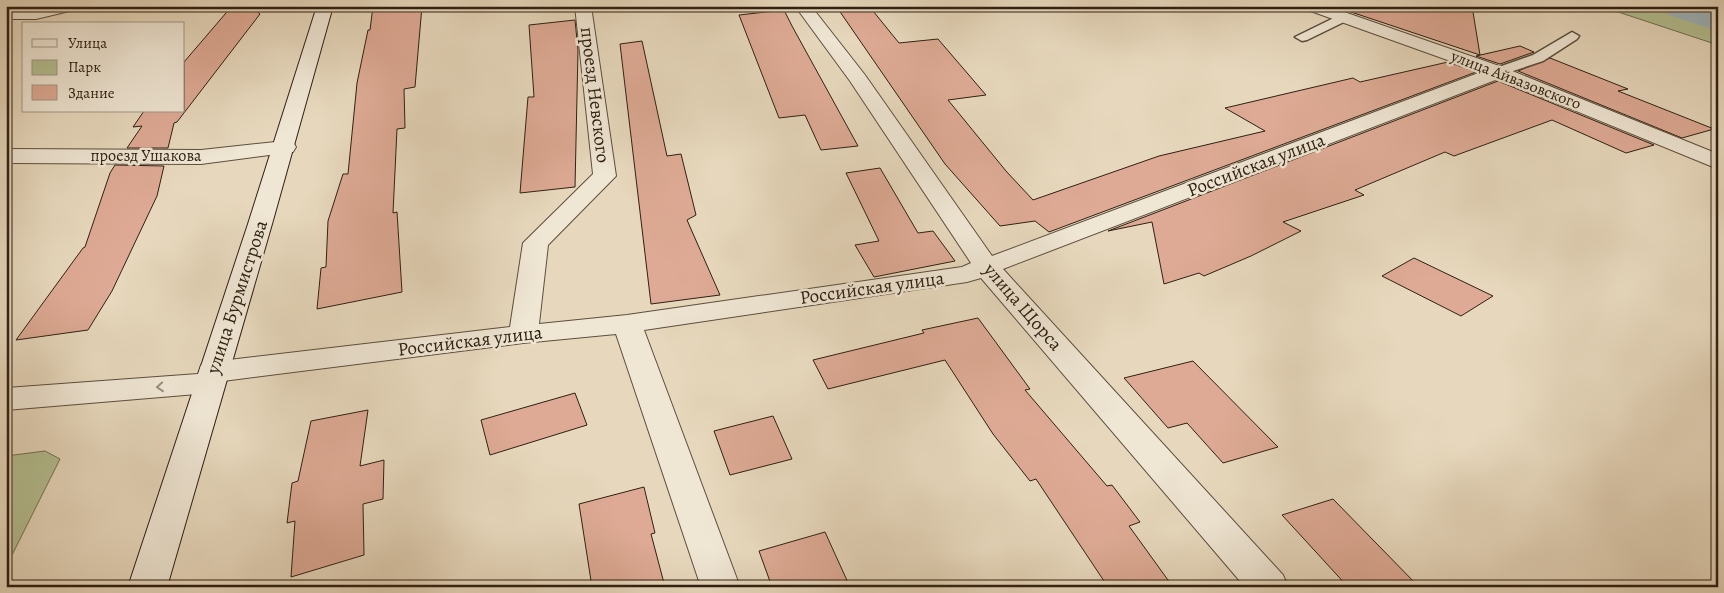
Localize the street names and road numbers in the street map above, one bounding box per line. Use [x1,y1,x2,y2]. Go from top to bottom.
street label: проезд Невского [574,26,616,164]
street label: улица Айвазовского [1447,45,1584,115]
street label: Российская улица [1183,127,1329,203]
street label: проезд Ушакова [91,145,202,167]
street label: улица Бурмистрова [200,217,274,378]
street label: улица Щорса [977,257,1069,357]
street label: Российская улица [798,265,946,311]
street label: Российская улица [396,319,544,363]

